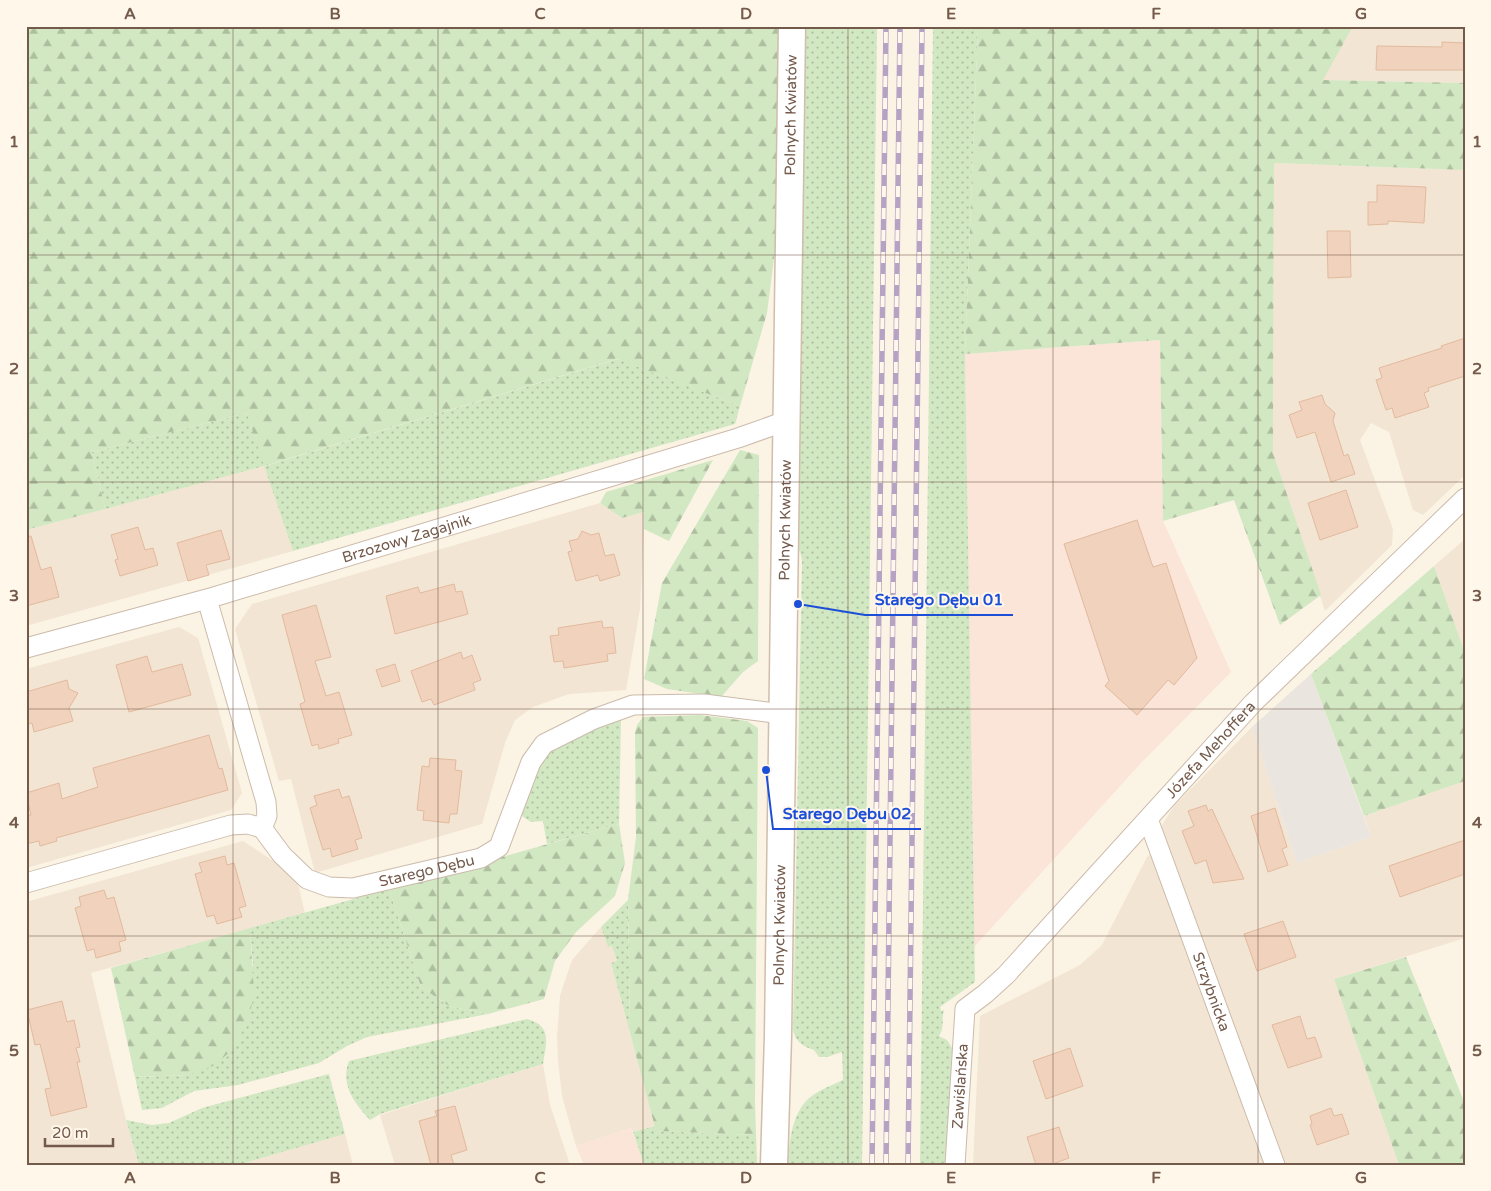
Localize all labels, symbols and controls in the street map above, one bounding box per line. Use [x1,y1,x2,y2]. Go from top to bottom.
text: A [124,4,136,24]
text: B [329,4,341,24]
text: C [534,4,546,24]
text: D [740,4,752,24]
text: E [946,4,956,24]
text: F [1151,4,1161,24]
text: G [1355,4,1367,24]
street label: Polnych Kwiatów [781,54,801,176]
text: 1 [9,132,19,152]
text: 1 [1472,132,1482,152]
text: 2 [9,359,19,379]
text: 2 [1472,359,1482,379]
street label: Polnych Kwiatów [775,459,795,581]
street label: Brzozowy Zagajnik [340,510,473,567]
callout: Starego Dębu 01 [865,584,1013,615]
text: 3 [9,586,19,606]
text: 3 [1472,586,1482,606]
text: Starego Dębu 01 [875,590,1003,610]
street label: Józefa Mehoffera [1162,697,1259,802]
callout: Starego Dębu 02 [773,798,921,829]
text: Starego Dębu 02 [783,804,911,824]
text: 4 [9,813,19,833]
text: 4 [1472,813,1482,833]
street label: Starego Dębu [377,851,476,891]
street label: Polnych Kwiatów [770,864,789,986]
street label: Strzybnicka [1189,950,1234,1034]
text: 5 [9,1041,19,1061]
text: 5 [1472,1041,1482,1061]
street label: Zawiślańska [948,1043,972,1130]
scale bar [45,1116,112,1148]
text: 20 m [52,1124,89,1142]
text: A [124,1168,136,1188]
text: B [329,1168,341,1188]
text: C [534,1168,546,1188]
text: D [740,1168,752,1188]
text: E [946,1168,956,1188]
text: F [1151,1168,1161,1188]
text: G [1355,1168,1367,1188]

